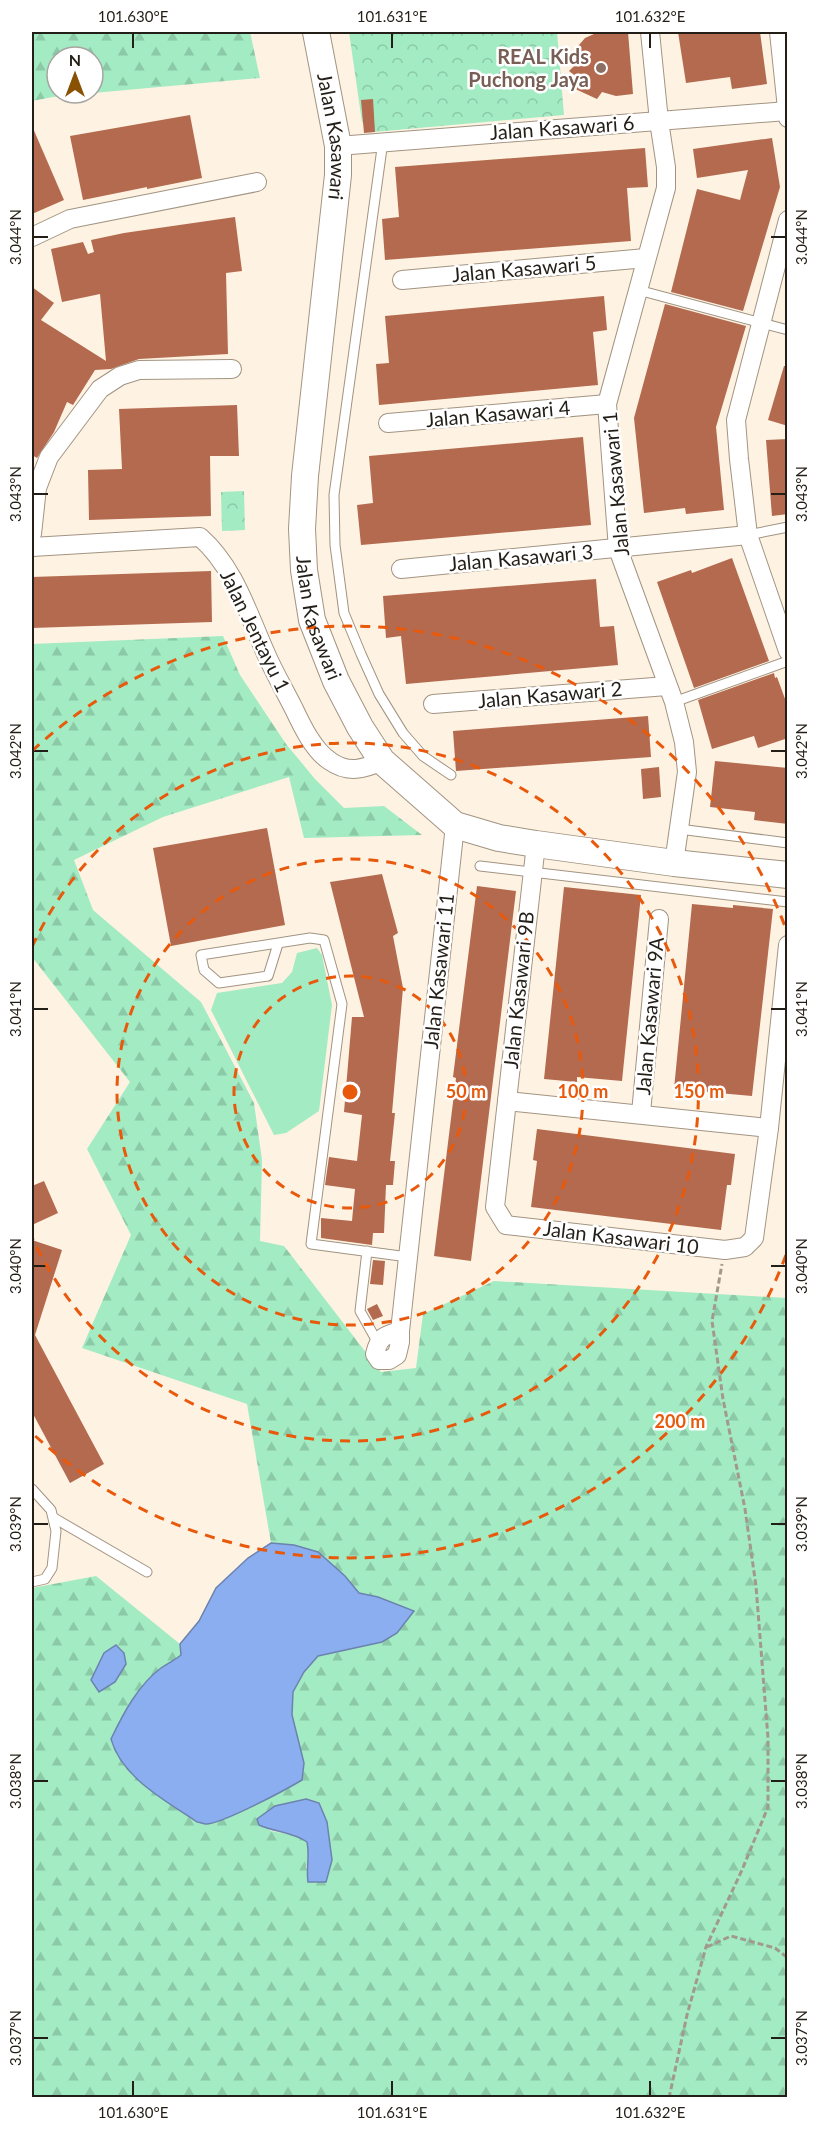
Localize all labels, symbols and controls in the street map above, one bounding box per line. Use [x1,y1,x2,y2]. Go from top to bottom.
text: 101.630°E [98,7,168,25]
text: 101.631°E [357,7,427,25]
text: 101.632°E [615,7,685,25]
place label: REAL Kids Puchong Jaya [468,44,589,91]
north arrow [45,45,105,105]
text: N [69,50,81,69]
marker: REAL Kids Puchong Jaya [594,61,608,75]
street label: Jalan Kasawari [313,71,351,201]
street label: Jalan Kasawari 6 [489,110,635,144]
text: 3.044°N [6,209,24,265]
text: 3.044°N [792,209,810,265]
street label: Jalan Kasawari 5 [451,250,597,286]
street label: Jalan Kasawari 4 [425,395,572,431]
street label: Jalan Kasawari 1 [597,411,633,557]
text: 3.043°N [6,466,24,522]
text: 3.043°N [792,466,810,522]
street label: Jalan Kasawari 3 [448,539,594,575]
street label: Jalan Kasawari [292,555,347,683]
street label: Jalan Jentayu 1 [216,565,296,696]
street label: Jalan Kasawari 2 [477,676,623,712]
text: 3.042°N [6,723,24,779]
text: 3.042°N [792,723,810,779]
street label: Jalan Kasawari 11 [418,892,458,1050]
street label: Jalan Kasawari 9B [498,910,538,1070]
street label: Jalan Kasawari 9A [630,935,668,1096]
text: 3.041°N [6,981,24,1037]
text: 3.041°N [792,981,810,1037]
text: 50 m [446,1080,486,1102]
text: 100 m [558,1080,608,1102]
text: 150 m [674,1080,724,1102]
centre of rings [340,1082,360,1102]
street label: Jalan Kasawari 10 [542,1216,700,1258]
text: 3.040°N [6,1238,24,1294]
text: 3.040°N [792,1238,810,1294]
text: 200 m [655,1410,705,1432]
text: 3.039°N [6,1496,24,1552]
text: 3.039°N [792,1496,810,1552]
text: 3.038°N [6,1753,24,1809]
text: 3.038°N [792,1753,810,1809]
text: 3.037°N [6,2010,24,2066]
text: 3.037°N [792,2010,810,2066]
text: 101.630°E [98,2103,168,2121]
text: 101.631°E [357,2103,427,2121]
text: 101.632°E [615,2103,685,2121]

